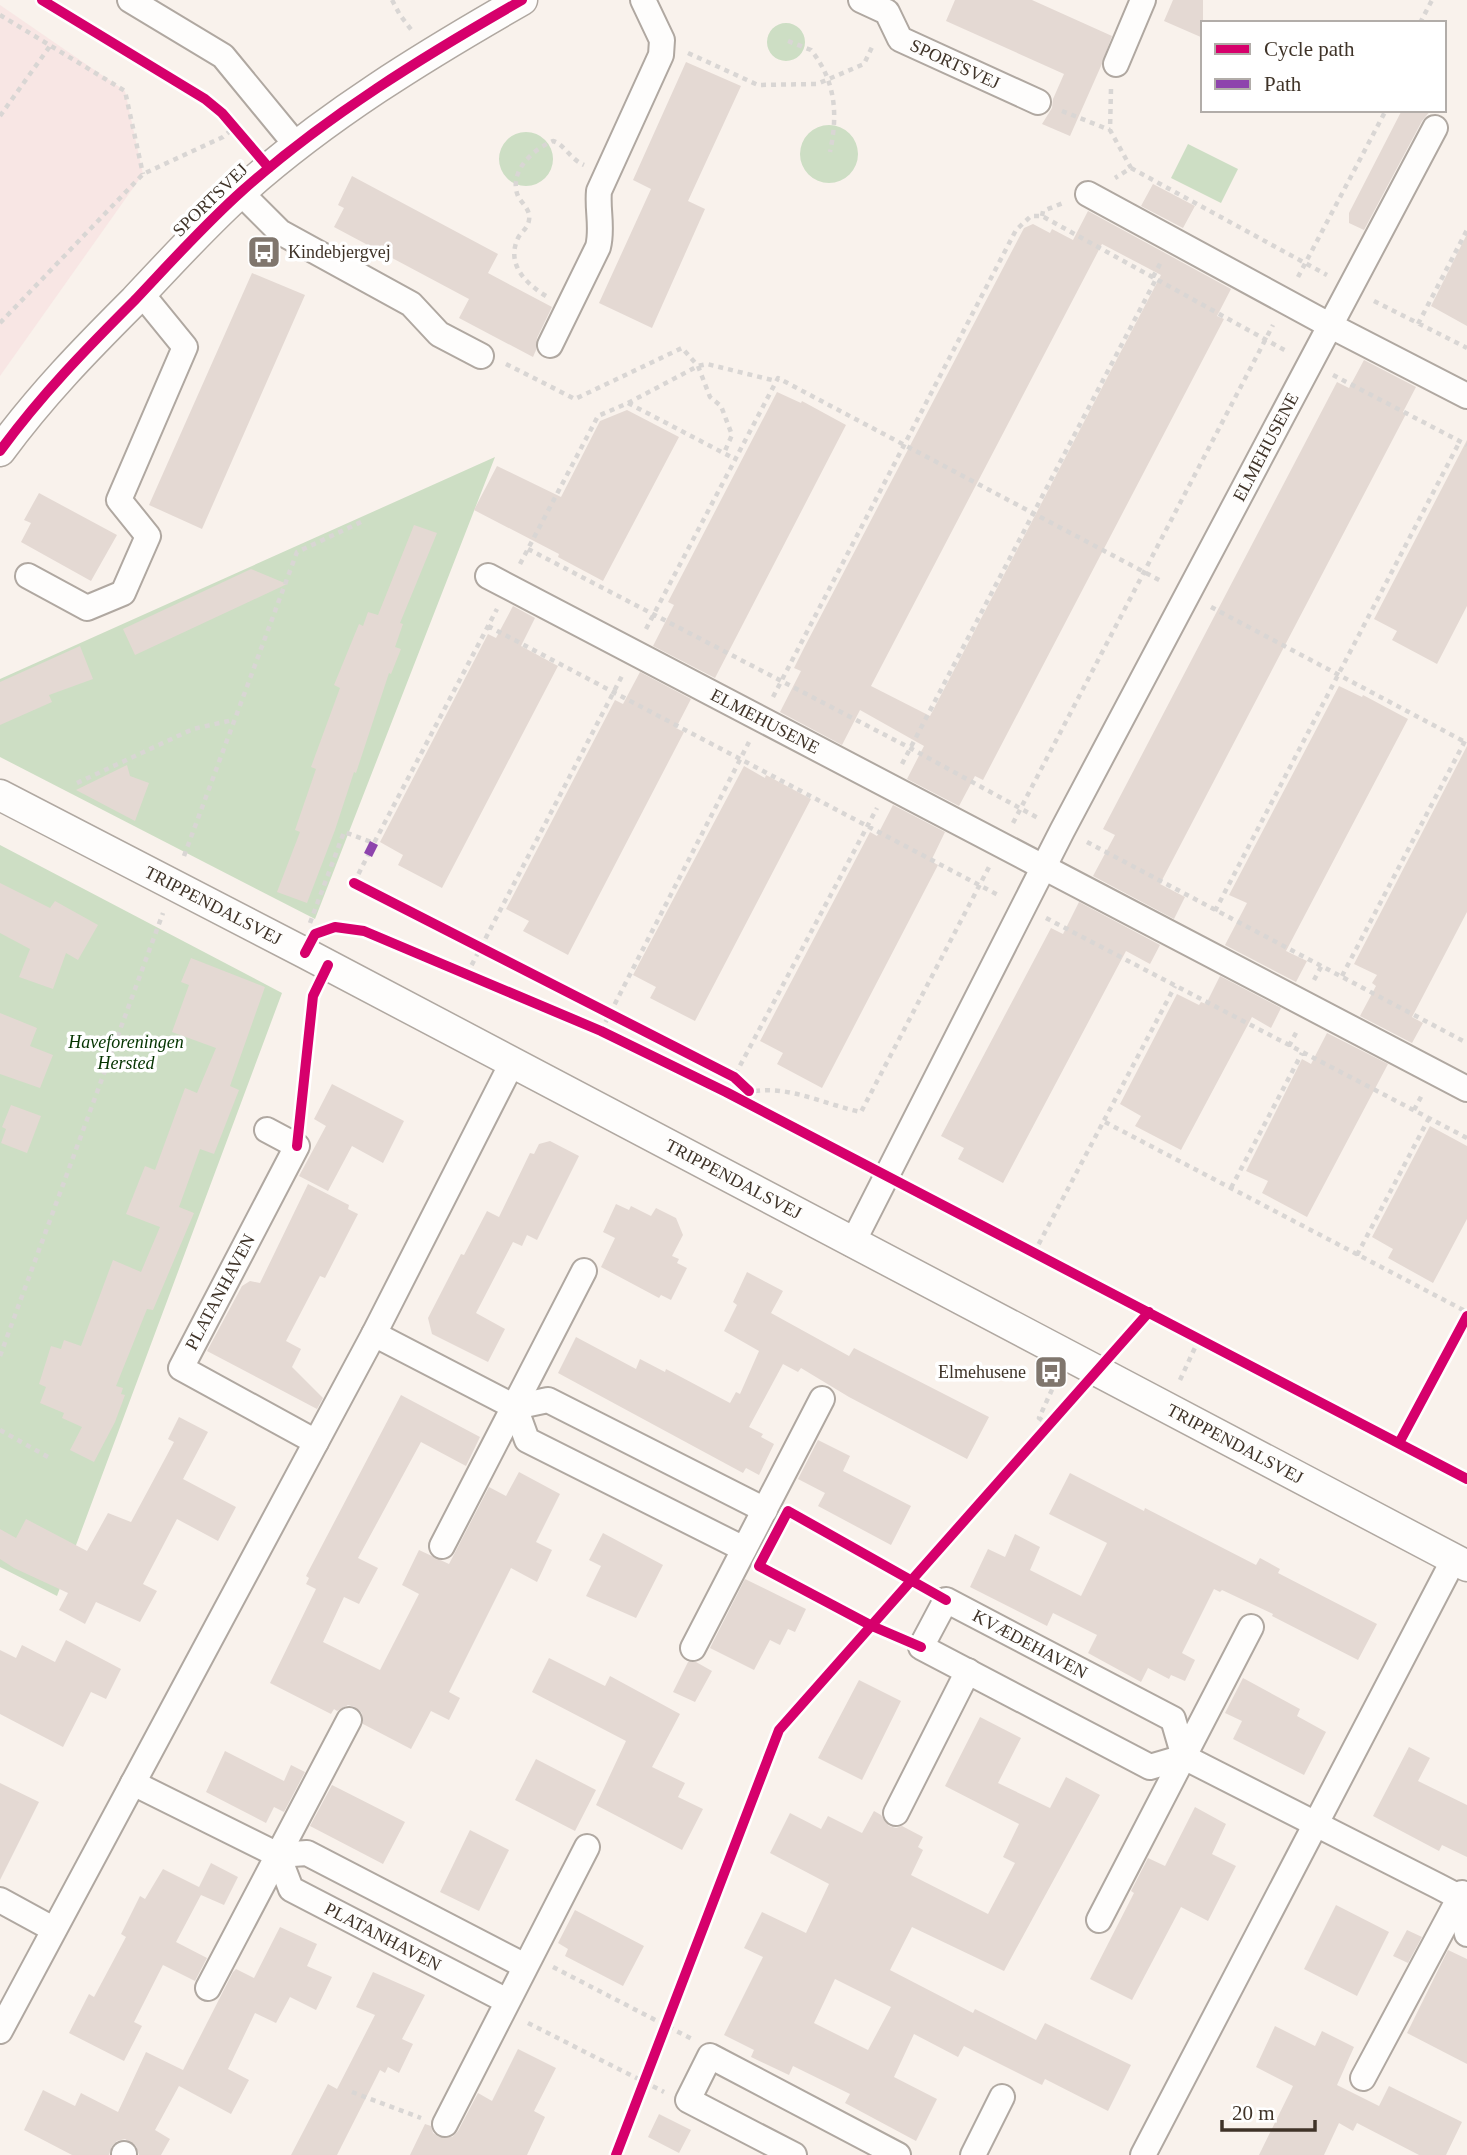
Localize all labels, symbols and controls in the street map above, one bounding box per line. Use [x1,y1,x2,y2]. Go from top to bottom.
legend [1201,21,1446,112]
street label: SPORTSVEJ [907,35,1003,93]
text: Cycle path [1264,37,1355,61]
text: Path [1264,72,1302,96]
street label: SPORTSVEJ [169,159,251,241]
bus stop icon: Kindebjergvej [245,233,283,271]
place label: Kindebjergvej [288,242,391,262]
street label: ELMEHUSENE [1229,389,1303,505]
street label: ELMEHUSENE [707,685,823,758]
street label: TRIPPENDALSVEJ [141,862,285,949]
park label: Haveforeningen Hersted [67,1032,184,1073]
street label: TRIPPENDALSVEJ [662,1135,805,1223]
street label: PLATANHAVEN [181,1231,259,1353]
bus stop icon: Elmehusene [1032,1353,1070,1391]
place label: Elmehusene [938,1362,1026,1382]
street label: TRIPPENDALSVEJ [1164,1400,1307,1488]
street label: KVÆDEHAVEN [969,1605,1091,1683]
street label: PLATANHAVEN [321,1898,445,1975]
scale bar [1222,2088,1315,2132]
text: 20 m [1232,2101,1275,2125]

